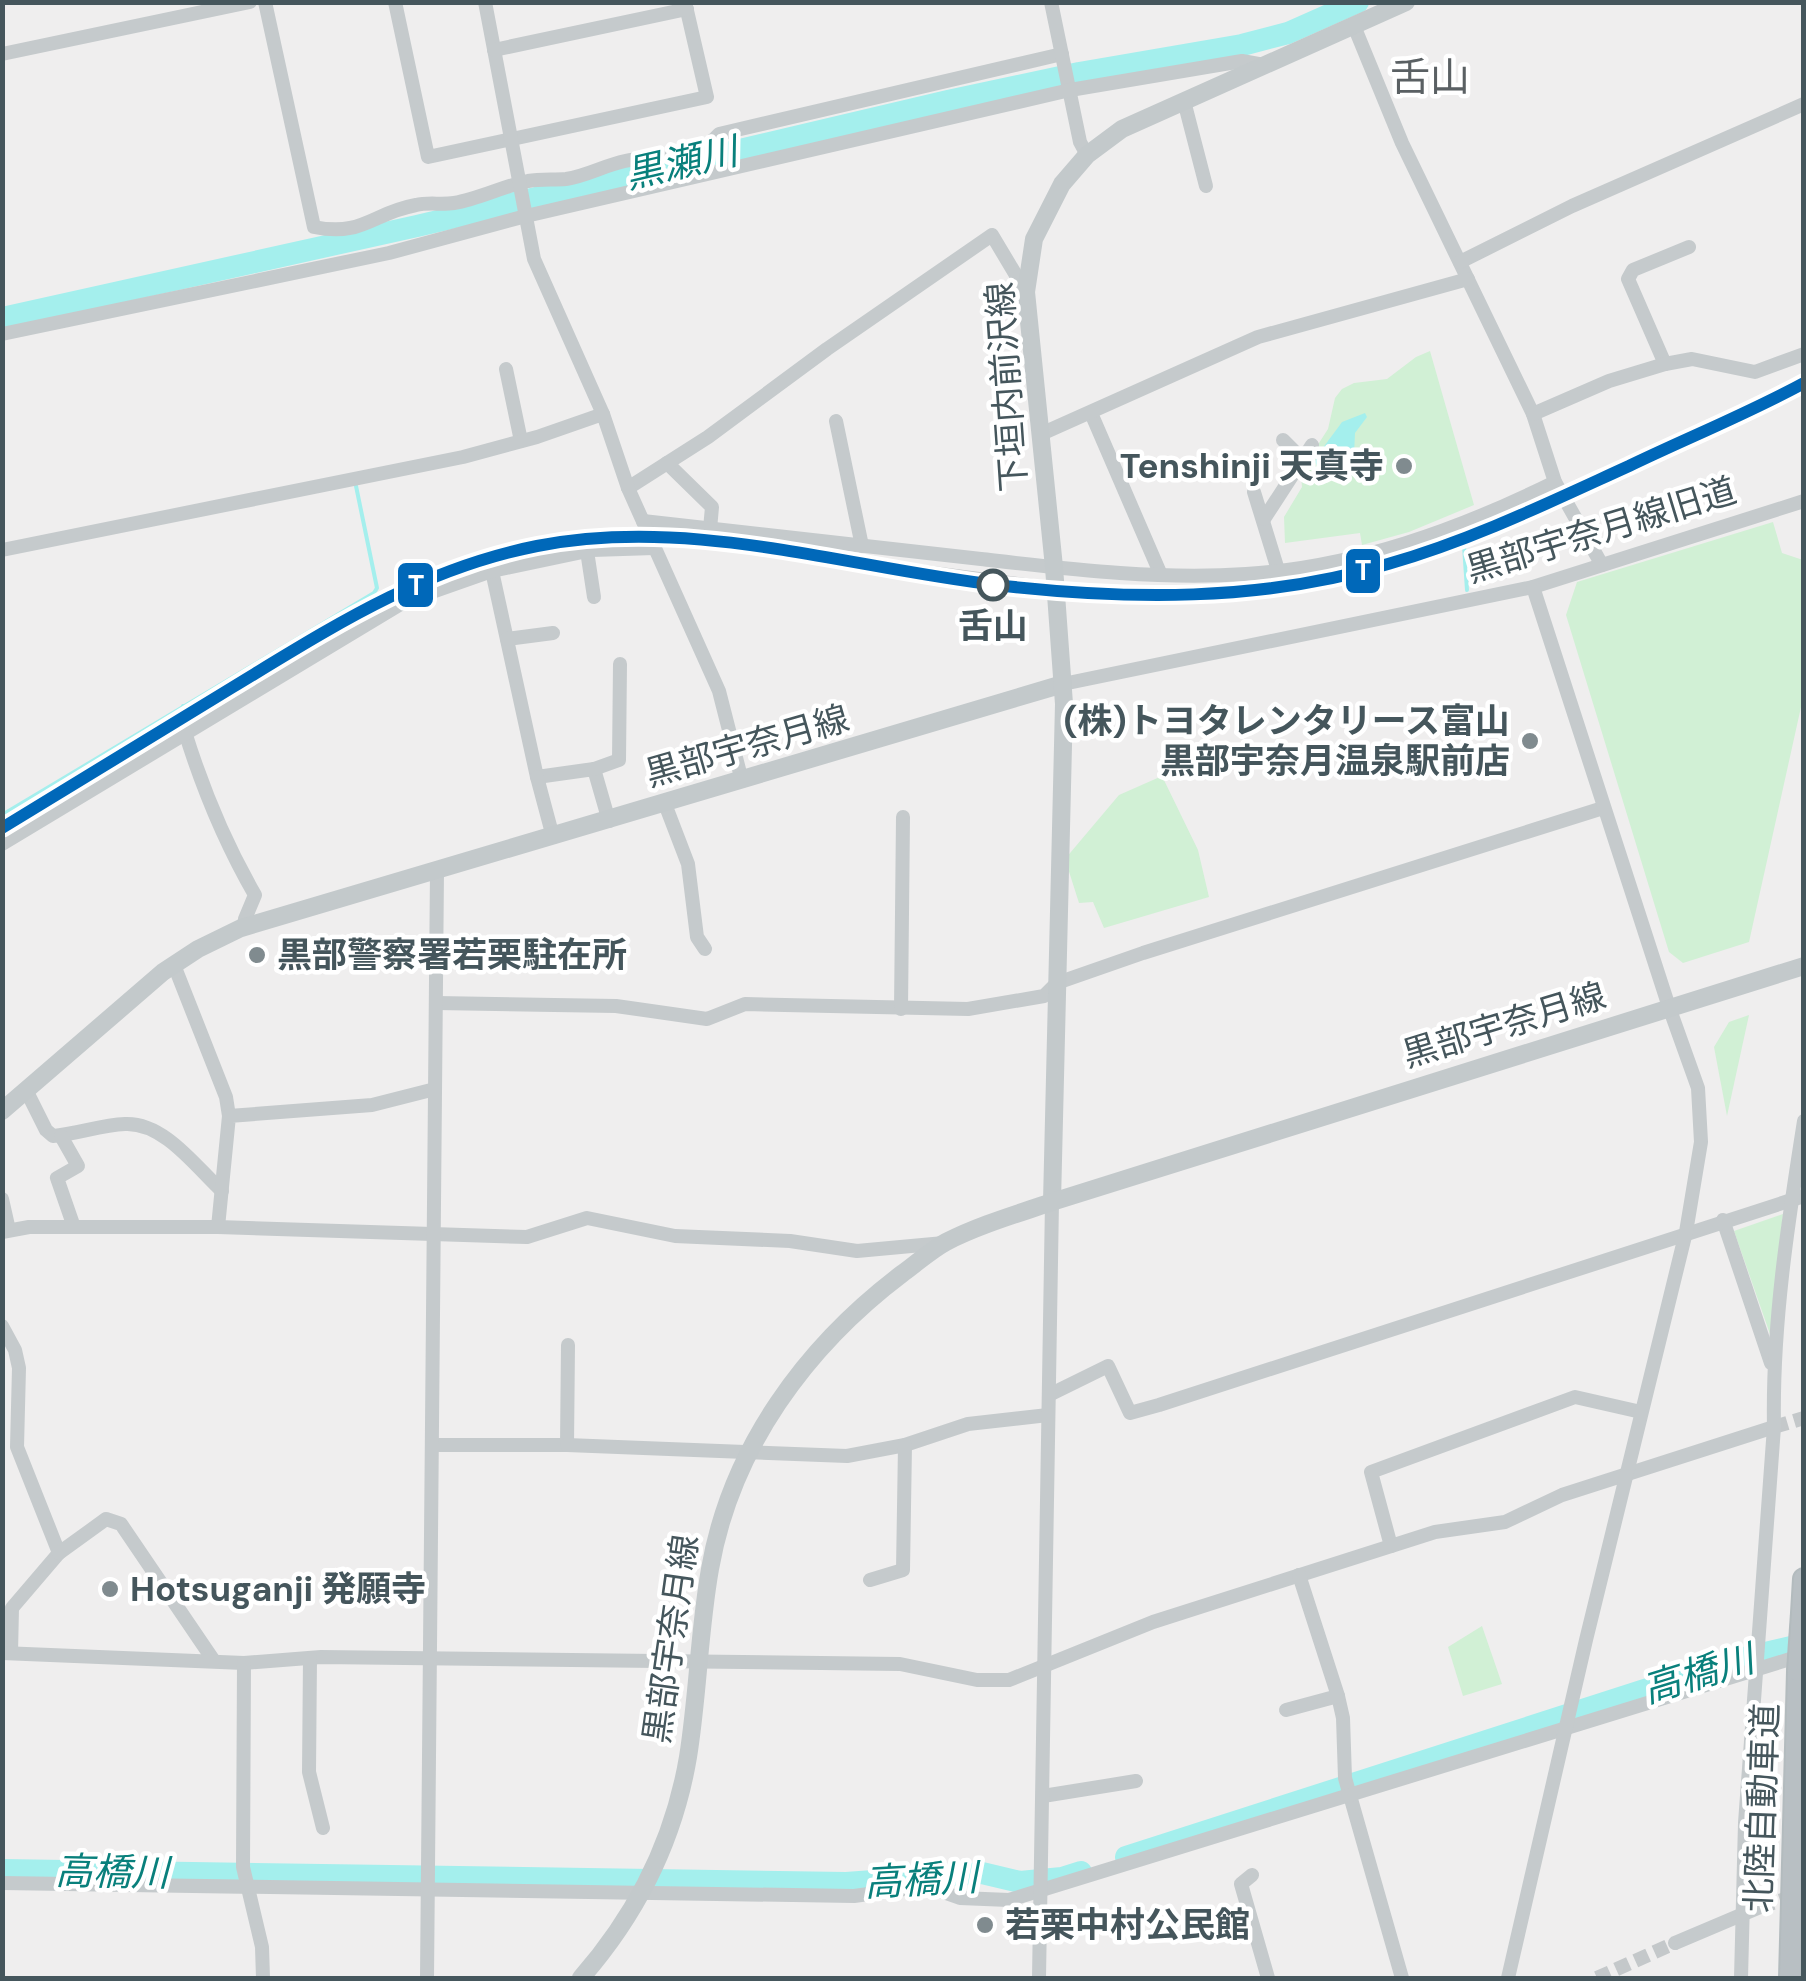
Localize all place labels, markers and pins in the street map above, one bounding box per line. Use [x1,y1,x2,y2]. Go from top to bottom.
place label: Tenshinji 天真寺 [1120,443,1384,489]
marker: Tenshinji 天真寺 [1393,455,1415,477]
marker: 舌山 [978,570,1008,600]
place label: 舌山 [958,603,1028,649]
place label: (株)トヨタレンタリース富山 黒部宇奈月温泉駅前店 [1063,698,1510,784]
marker: (株)トヨタレンタリース富山 黒部宇奈月温泉駅前店 [1519,730,1541,752]
place label: 黒部警察署若栗駐在所 [277,932,627,978]
marker: 黒部警察署若栗駐在所 [246,944,268,966]
place label: Hotsuganji 発願寺 [130,1566,426,1612]
marker: Hotsuganji 発願寺 [99,1578,121,1600]
place label: 若栗中村公民館 [1005,1902,1250,1948]
marker: 若栗中村公民館 [974,1914,996,1936]

